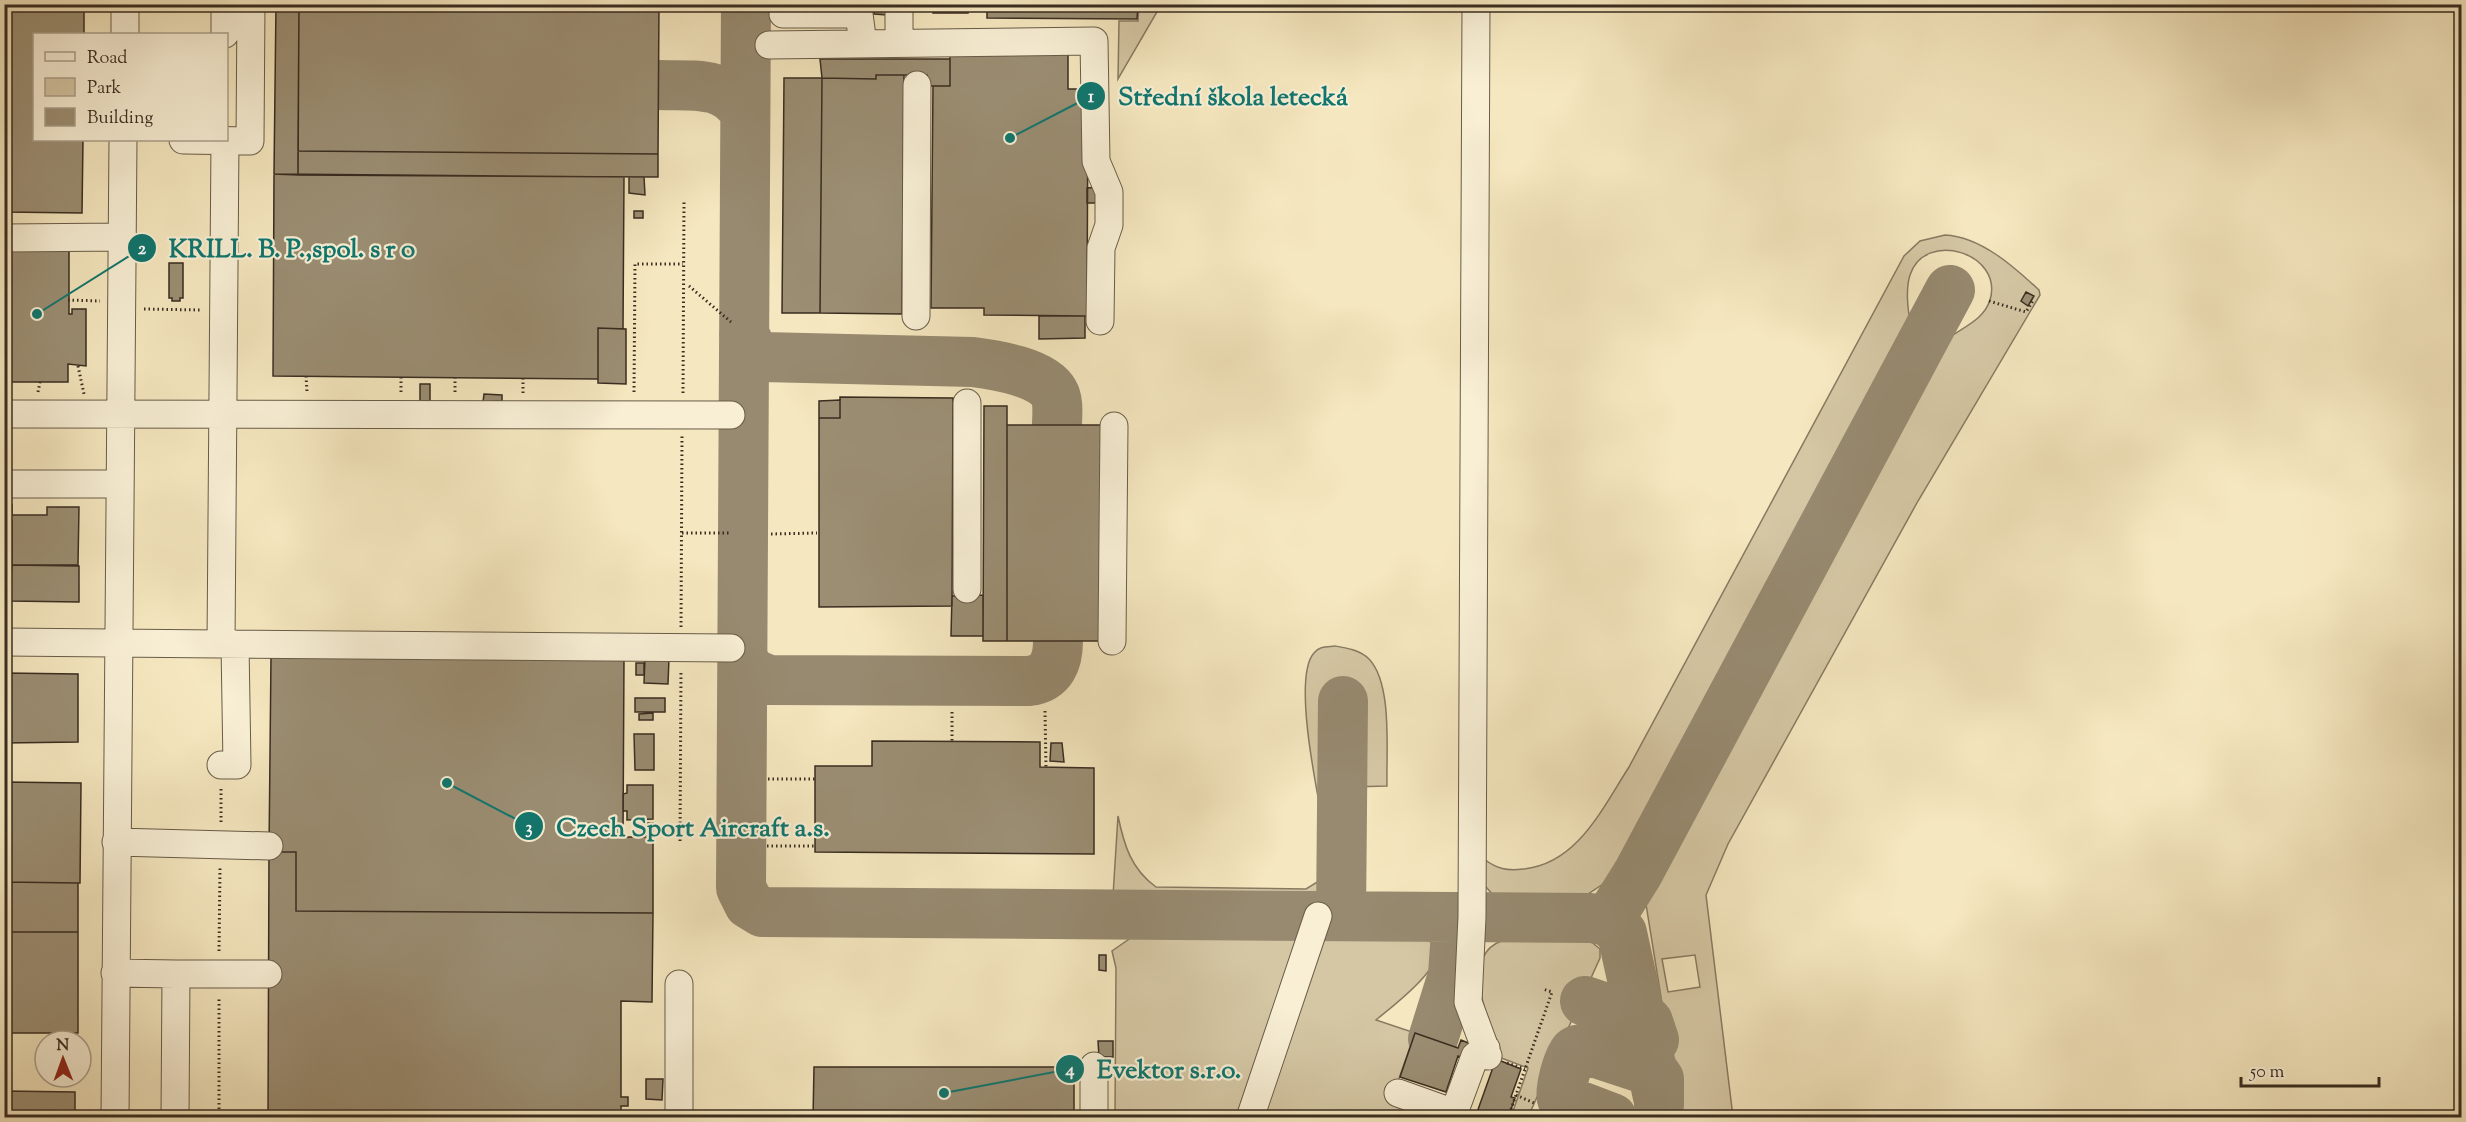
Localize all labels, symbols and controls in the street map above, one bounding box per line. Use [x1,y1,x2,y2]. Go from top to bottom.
legend [33,33,228,141]
text: Road [87,46,127,72]
callout: Střední škola letecká [1076,74,1360,118]
text: Park [87,76,122,102]
text: Střední škola letecká [1118,80,1348,117]
text: 1 [1088,85,1095,111]
text: Building [87,106,153,132]
callout: KRILL. B. P.,spol. s r o [127,226,427,270]
text: KRILL. B. P.,spol. s r o [169,232,415,269]
text: 2 [138,237,147,263]
callout: Czech Sport Aircraft a.s. [514,804,842,848]
text: Czech Sport Aircraft a.s. [556,811,830,848]
text: 3 [525,816,533,842]
north arrow [33,1029,93,1089]
text: N [56,1035,70,1058]
callout: Evektor s.r.o. [1055,1047,1253,1091]
scale bar [2241,1050,2379,1088]
text: Evektor s.r.o. [1097,1053,1241,1090]
text: 4 [1064,1058,1075,1084]
text: 50 m [2249,1060,2285,1086]

